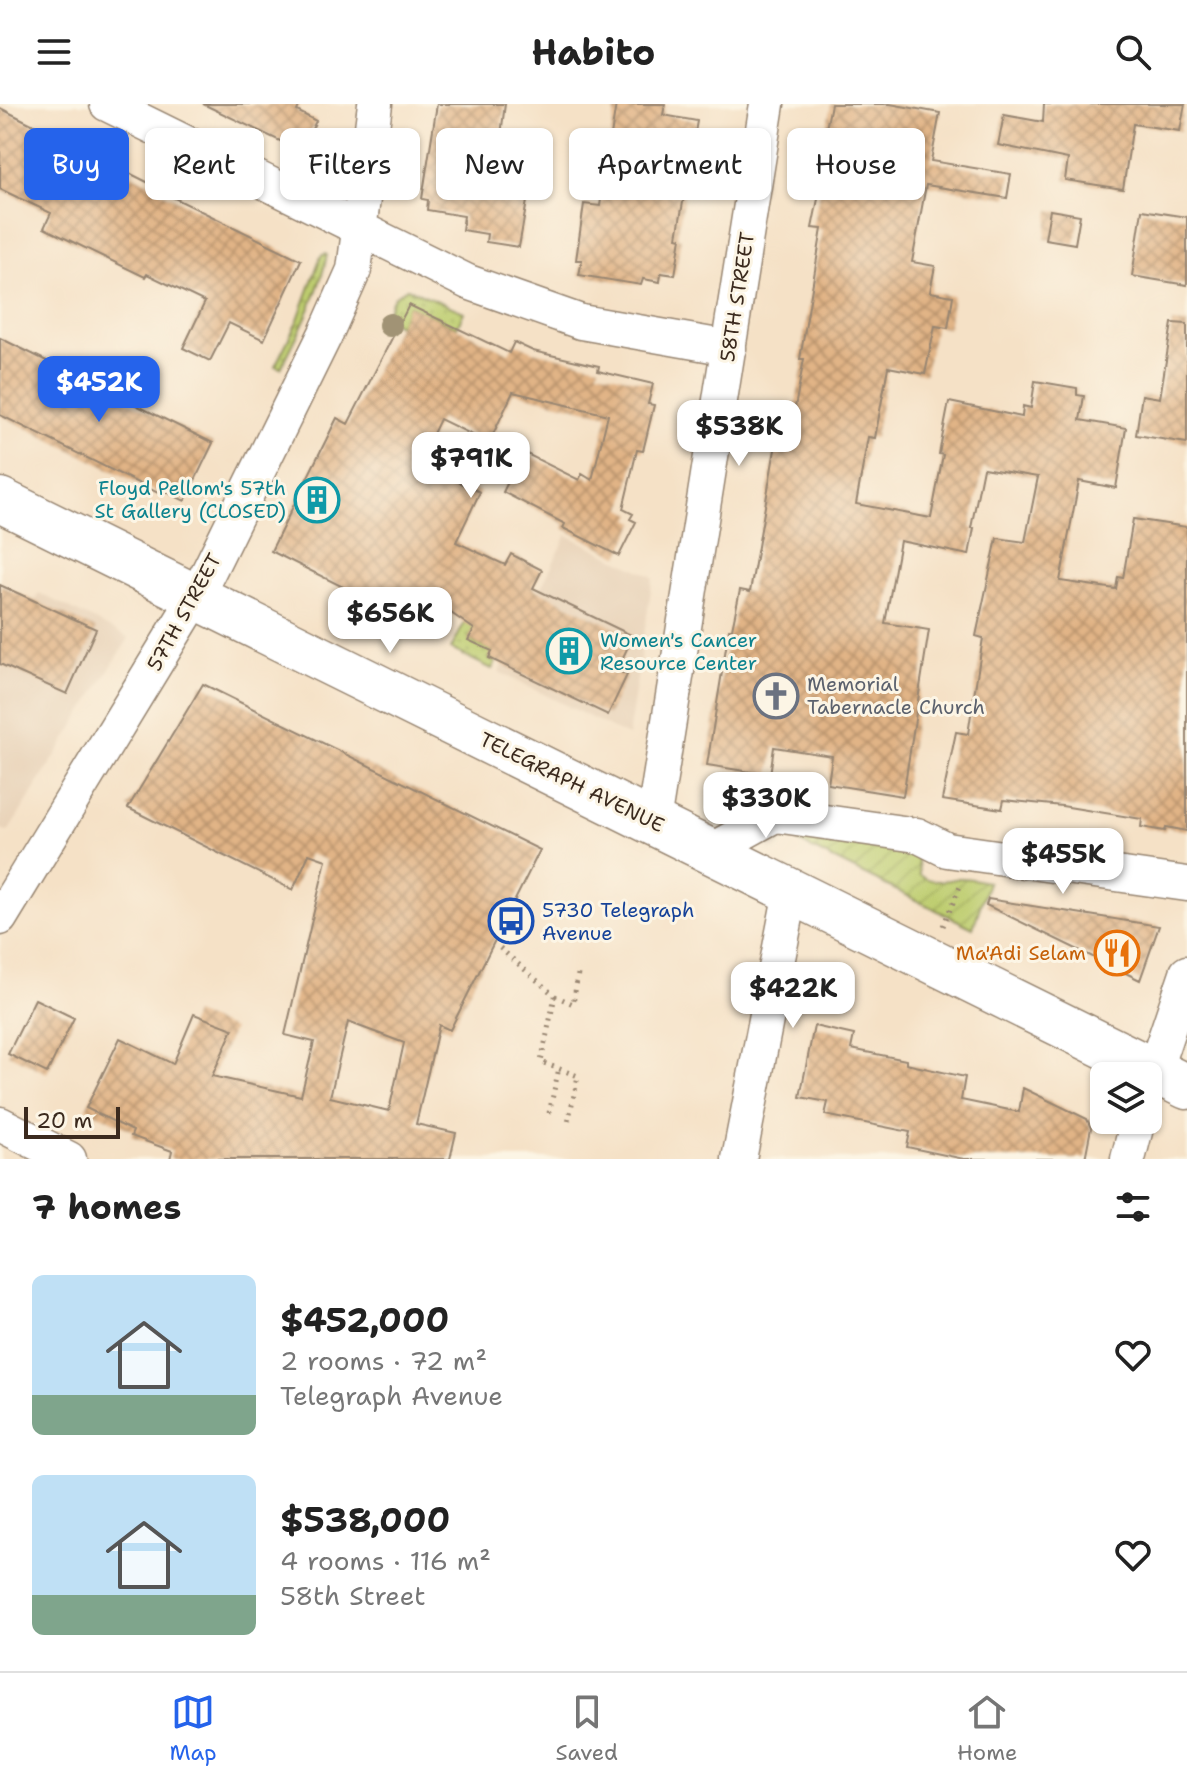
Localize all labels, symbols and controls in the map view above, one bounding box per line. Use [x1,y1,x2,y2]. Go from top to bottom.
text: Habito [531,28,656,77]
icon: menu [32,30,76,74]
icon: search [1111,30,1155,74]
chip: Buy [24,128,129,200]
chip: Rent [145,128,264,200]
chip: Filters [280,128,420,200]
chip: New [436,128,553,200]
chip: Apartment [569,128,771,200]
chip: House [787,128,925,200]
street label: 58TH STREET [714,230,760,364]
pin: $452K [43,356,155,424]
text: $452K [56,364,142,399]
pin: $538K [683,400,795,468]
text: $538K [695,408,783,443]
pin: $791K [415,432,527,500]
text: $791K [430,440,512,475]
place label: Floyd Pellom's 57th St Gallery (CLOSED) [94,475,286,524]
building icon: Floyd Pellom's 57th St Gallery (CLOSED) [293,476,341,524]
street label: 57TH STREET [141,549,227,675]
pin: $656K [334,587,446,655]
text: $656K [346,595,434,630]
building icon: Women's Cancer Resource Center [545,627,593,675]
place label: Women's Cancer Resource Center [600,627,757,676]
place label: Memorial Tabernacle Church [807,671,985,720]
church icon: Memorial Tabernacle Church [752,672,800,720]
street label: TELEGRAPH AVENUE [475,726,669,838]
pin: $330K [710,772,822,840]
text: $330K [721,780,811,815]
pin: $455K [1007,828,1119,896]
text: $455K [1020,836,1106,871]
bus stop icon: 5730 Telegraph Avenue [487,897,535,945]
place label: 5730 Telegraph Avenue [542,897,694,946]
restaurant icon: Ma'Adi Selam [1093,929,1141,977]
place label: Ma'Adi Selam [956,940,1086,966]
pin: $422K [737,962,849,1030]
text: $422K [749,970,837,1005]
map controls [1090,1062,1162,1134]
button: layers [1090,1062,1162,1134]
scale bar [24,1103,120,1139]
text: 20 m [36,1106,93,1135]
text: 7 homes [32,1184,181,1230]
icon: filters [1111,1185,1155,1229]
text: $452,000 [280,1297,449,1343]
icon: home [96,1307,192,1403]
icon: heart [1111,1333,1155,1377]
text: 2 rooms · 72 m² [280,1343,487,1378]
text: Telegraph Avenue [280,1378,503,1413]
text: $538,000 [280,1497,450,1543]
icon: home [96,1507,192,1603]
icon: heart [1111,1533,1155,1577]
text: 4 rooms · 116 m² [280,1543,491,1578]
text: 58th Street [280,1578,426,1613]
tab: Map [169,1690,217,1767]
tab: Saved [556,1690,618,1767]
tab: Home [957,1690,1018,1767]

